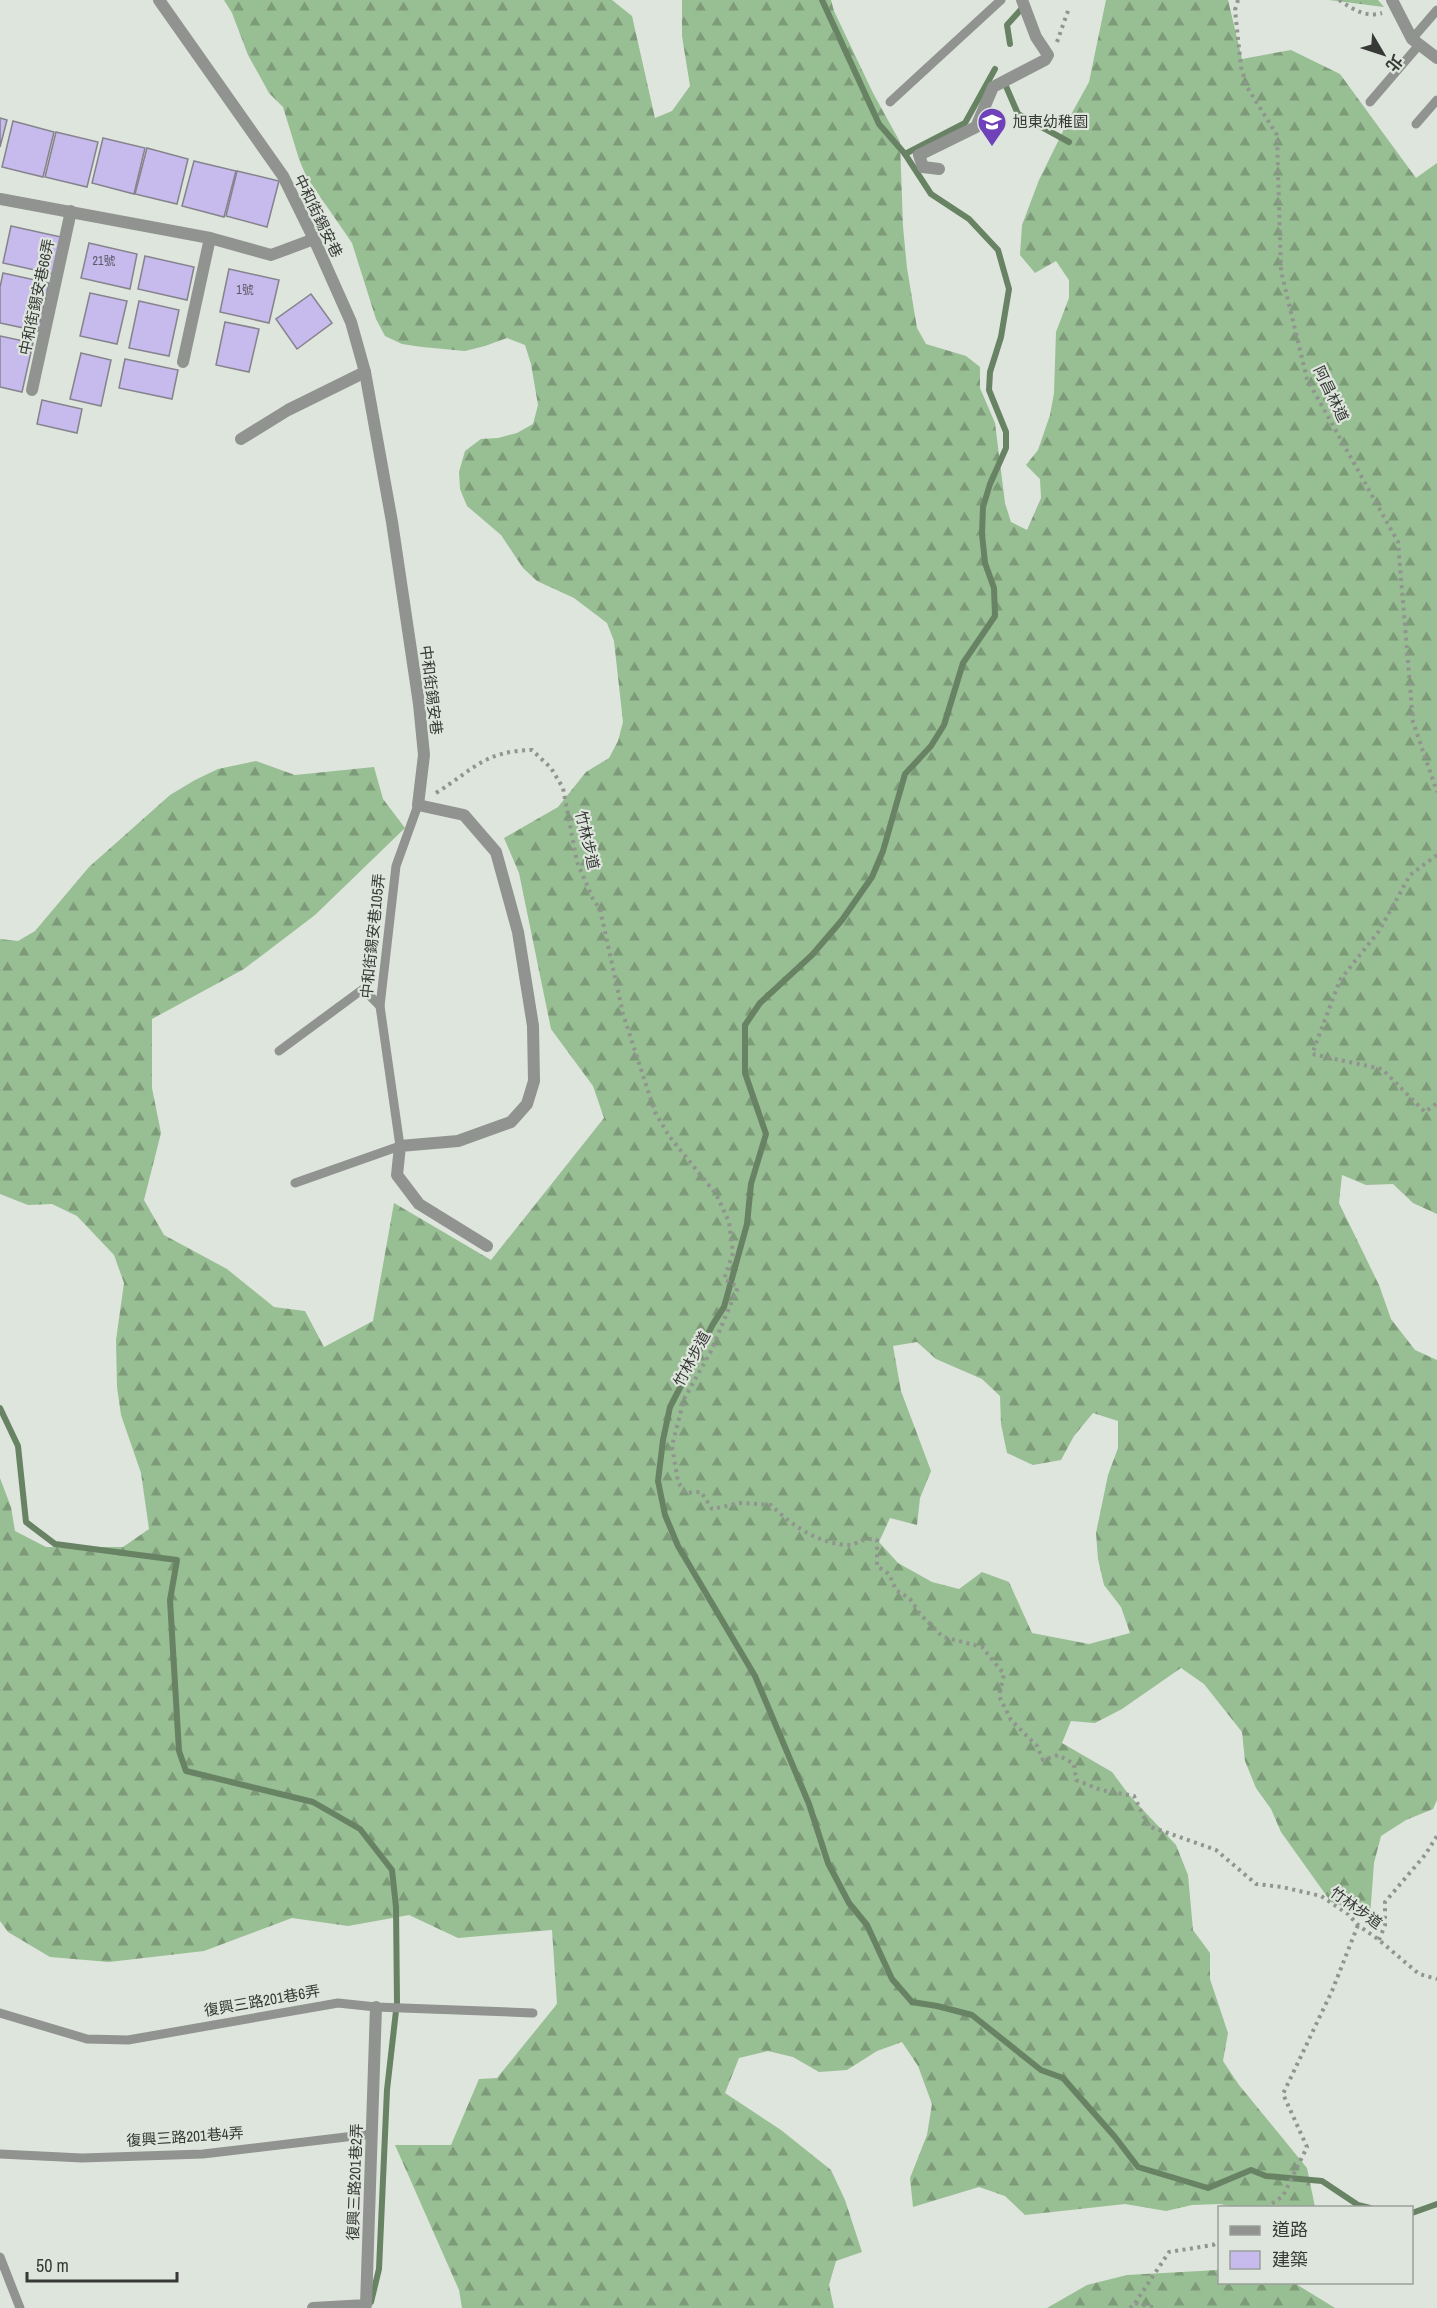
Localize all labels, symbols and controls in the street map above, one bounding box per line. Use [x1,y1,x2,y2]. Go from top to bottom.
north arrow [1353,24,1413,84]
text: 北 [1381,50,1408,77]
school or university icon: 旭東幼稚園 [976,106,1008,148]
place label: 旭東幼稚園 [1013,111,1088,132]
street label: 中和街錫安巷 [289,171,348,261]
street label: 中和街錫安巷66弄 [14,237,59,357]
house number: 21號 [93,253,115,269]
house number: 1號 [236,282,254,298]
street label: 阿昌林道 [1309,362,1354,425]
street label: 中和街錫安巷 [416,644,447,736]
street label: 竹林步道 [571,808,604,871]
street label: 中和街錫安巷105弄 [355,872,390,999]
street label: 竹林步道 [668,1327,715,1390]
street label: 竹林步道 [1326,1881,1387,1934]
street label: 復興三路201巷6弄 [202,1980,322,2021]
street label: 復興三路201巷4弄 [126,2122,244,2151]
street label: 復興三路201巷2弄 [342,2123,367,2241]
legend [1218,2206,1413,2284]
text: 道路 [1272,2217,1308,2242]
scale bar [27,2245,177,2283]
text: 建築 [1272,2247,1308,2272]
text: 50 m [36,2253,69,2278]

